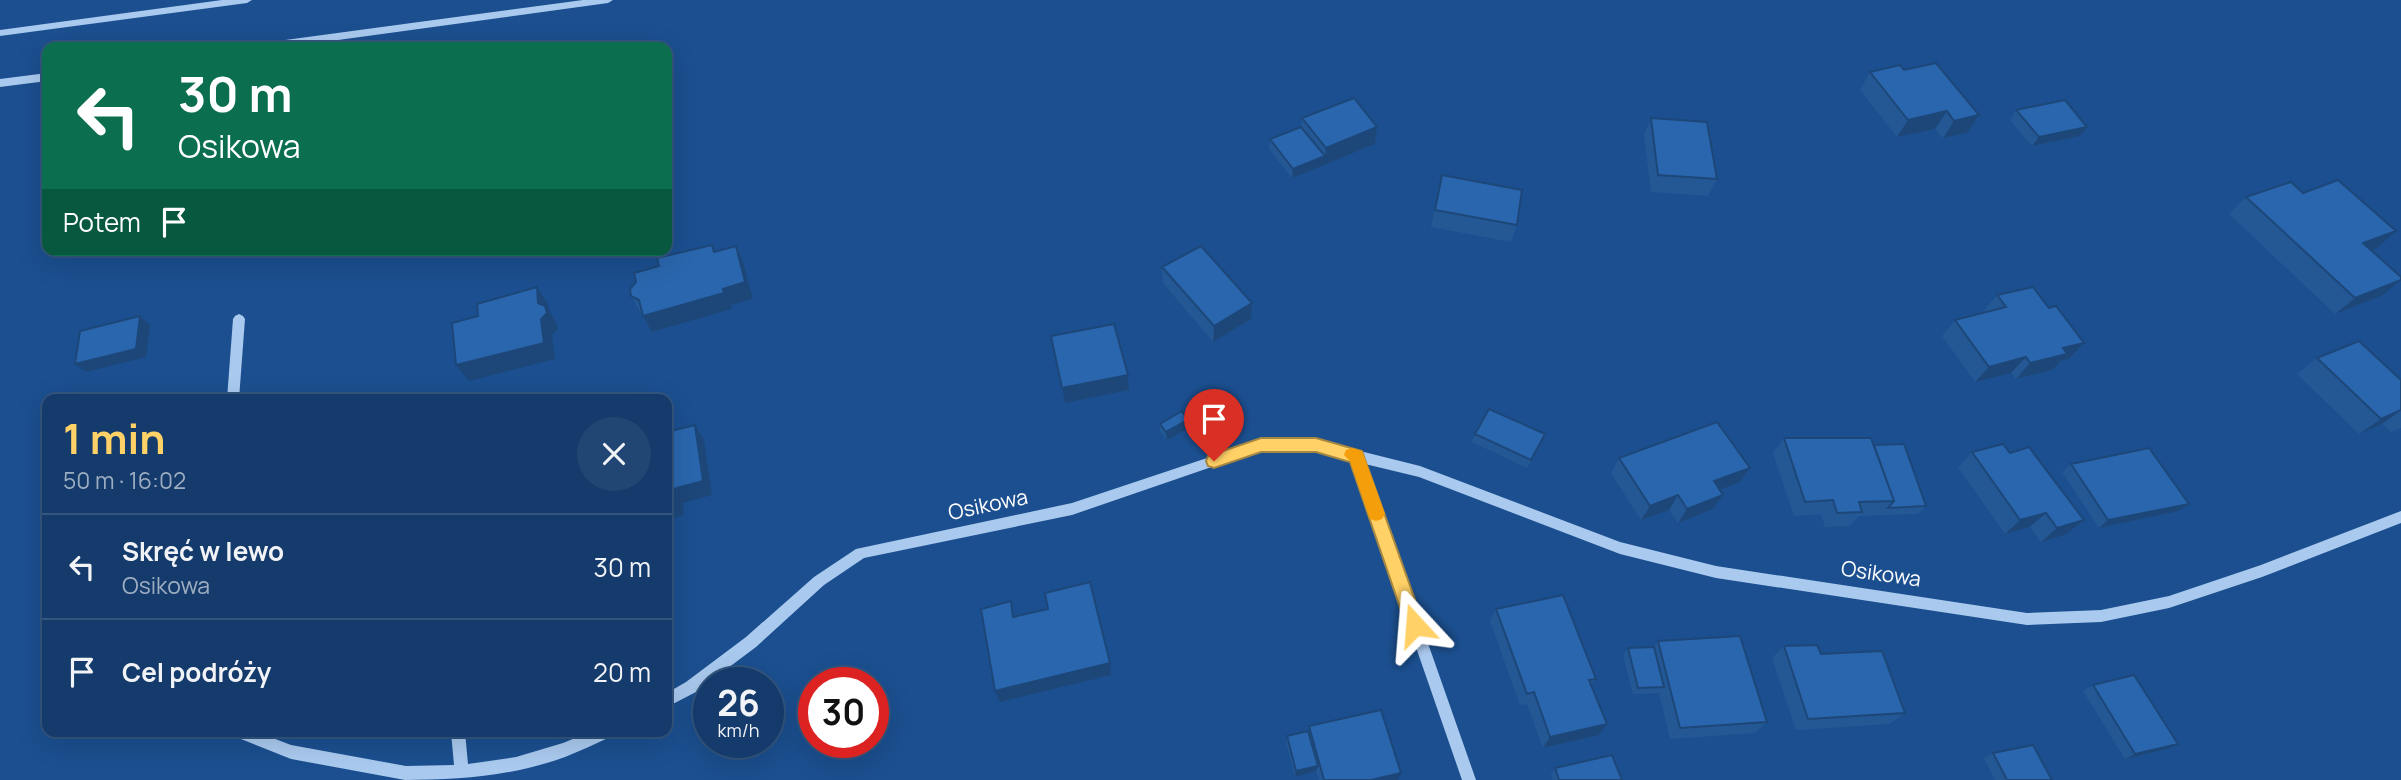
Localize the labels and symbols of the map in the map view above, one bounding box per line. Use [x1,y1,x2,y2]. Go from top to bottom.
pin [1184,389,1244,461]
street label: Osikowa [946,482,1030,526]
street label: Osikowa [1839,554,1923,592]
position arrow [1378,588,1452,662]
speed limit sign: 30 [798,667,889,758]

